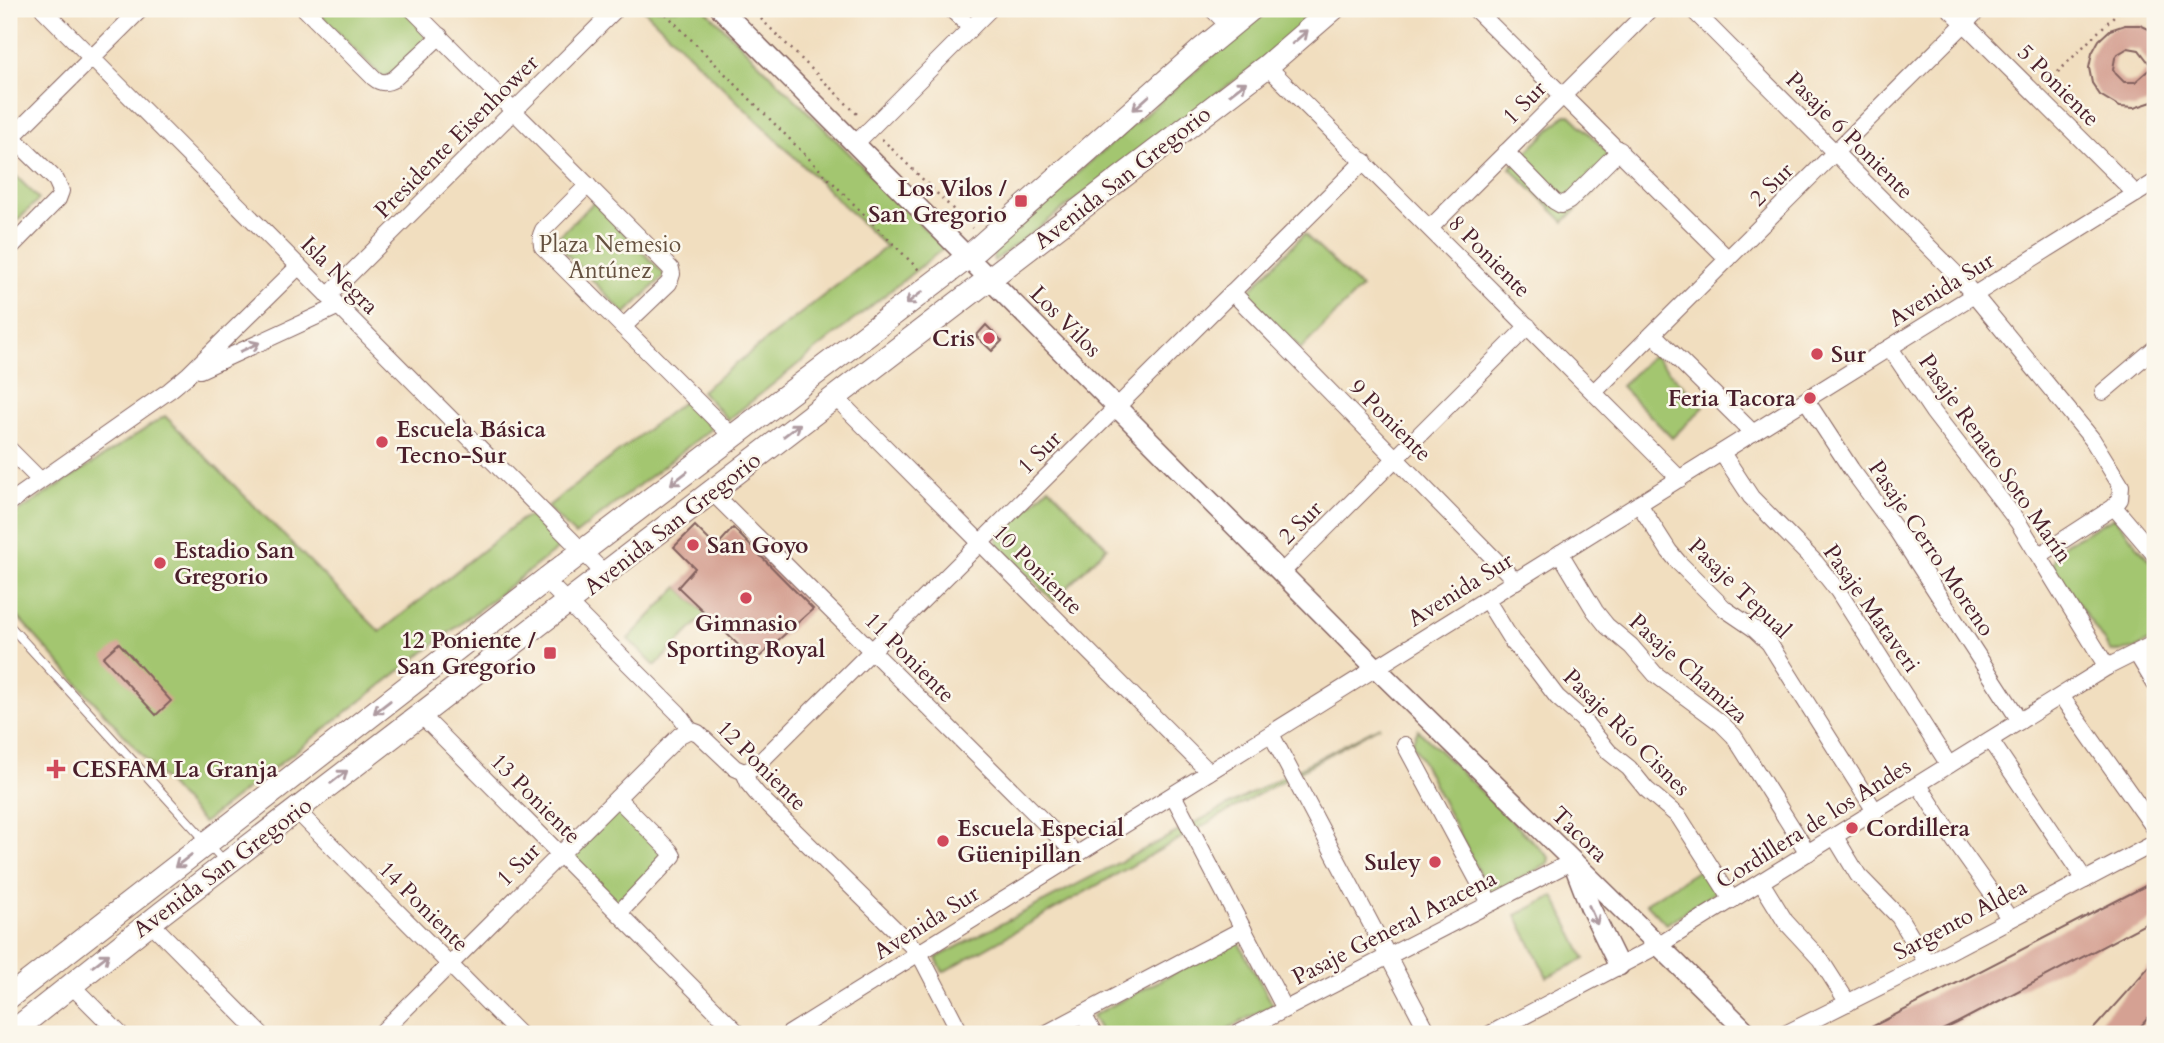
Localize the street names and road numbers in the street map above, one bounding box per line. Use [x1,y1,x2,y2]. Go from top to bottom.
street label: 5 Poniente [2011,37,2107,133]
street label: Presidente Eisenhower [367,47,546,225]
street label: Pasaje 6 Poniente [1779,65,1920,206]
street label: 1 Sur [1496,73,1554,131]
street label: Avenida San Gregorio [1027,98,1217,256]
street label: 2 Sur [1743,155,1801,213]
street label: 8 Poniente [1442,208,1538,304]
street label: Isla Negra [294,229,386,321]
street label: Avenida Sur [1883,244,2000,334]
street label: Los Vilos [1023,279,1108,364]
street label: Pasaje Renato Soto Marín [1912,347,2080,569]
street label: 9 Poniente [1343,372,1439,468]
street label: 1 Sur [1011,423,1069,481]
street label: Avenida San Gregorio [577,444,767,602]
street label: Pasaje Cerro Moreno [1861,454,2002,642]
street label: 2 Sur [1272,493,1330,551]
street label: 10 Poniente [985,517,1090,622]
street label: Pasaje Tepual [1681,531,1798,646]
street label: Pasaje Mataveri [1816,538,1927,679]
street label: Avenida Sur [1402,544,1519,634]
street label: 11 Poniente [857,605,962,710]
street label: Pasaje Chamiza [1622,606,1755,730]
street label: Pasaje Río Cisnes [1556,662,1697,803]
street label: 12 Poniente [709,713,814,818]
street label: 13 Poniente [483,746,588,851]
street label: Cordillera de los Andes [1710,751,1917,896]
street label: Avenida San Gregorio [126,790,318,945]
street label: Tacora [1544,800,1615,869]
street label: 1 Sur [490,835,548,893]
street label: 14 Poniente [371,854,476,959]
street label: Pasaje General Aracena [1287,862,1502,992]
street label: Sargento Aldea [1888,871,2032,968]
street label: Avenida Sur [868,877,985,967]

